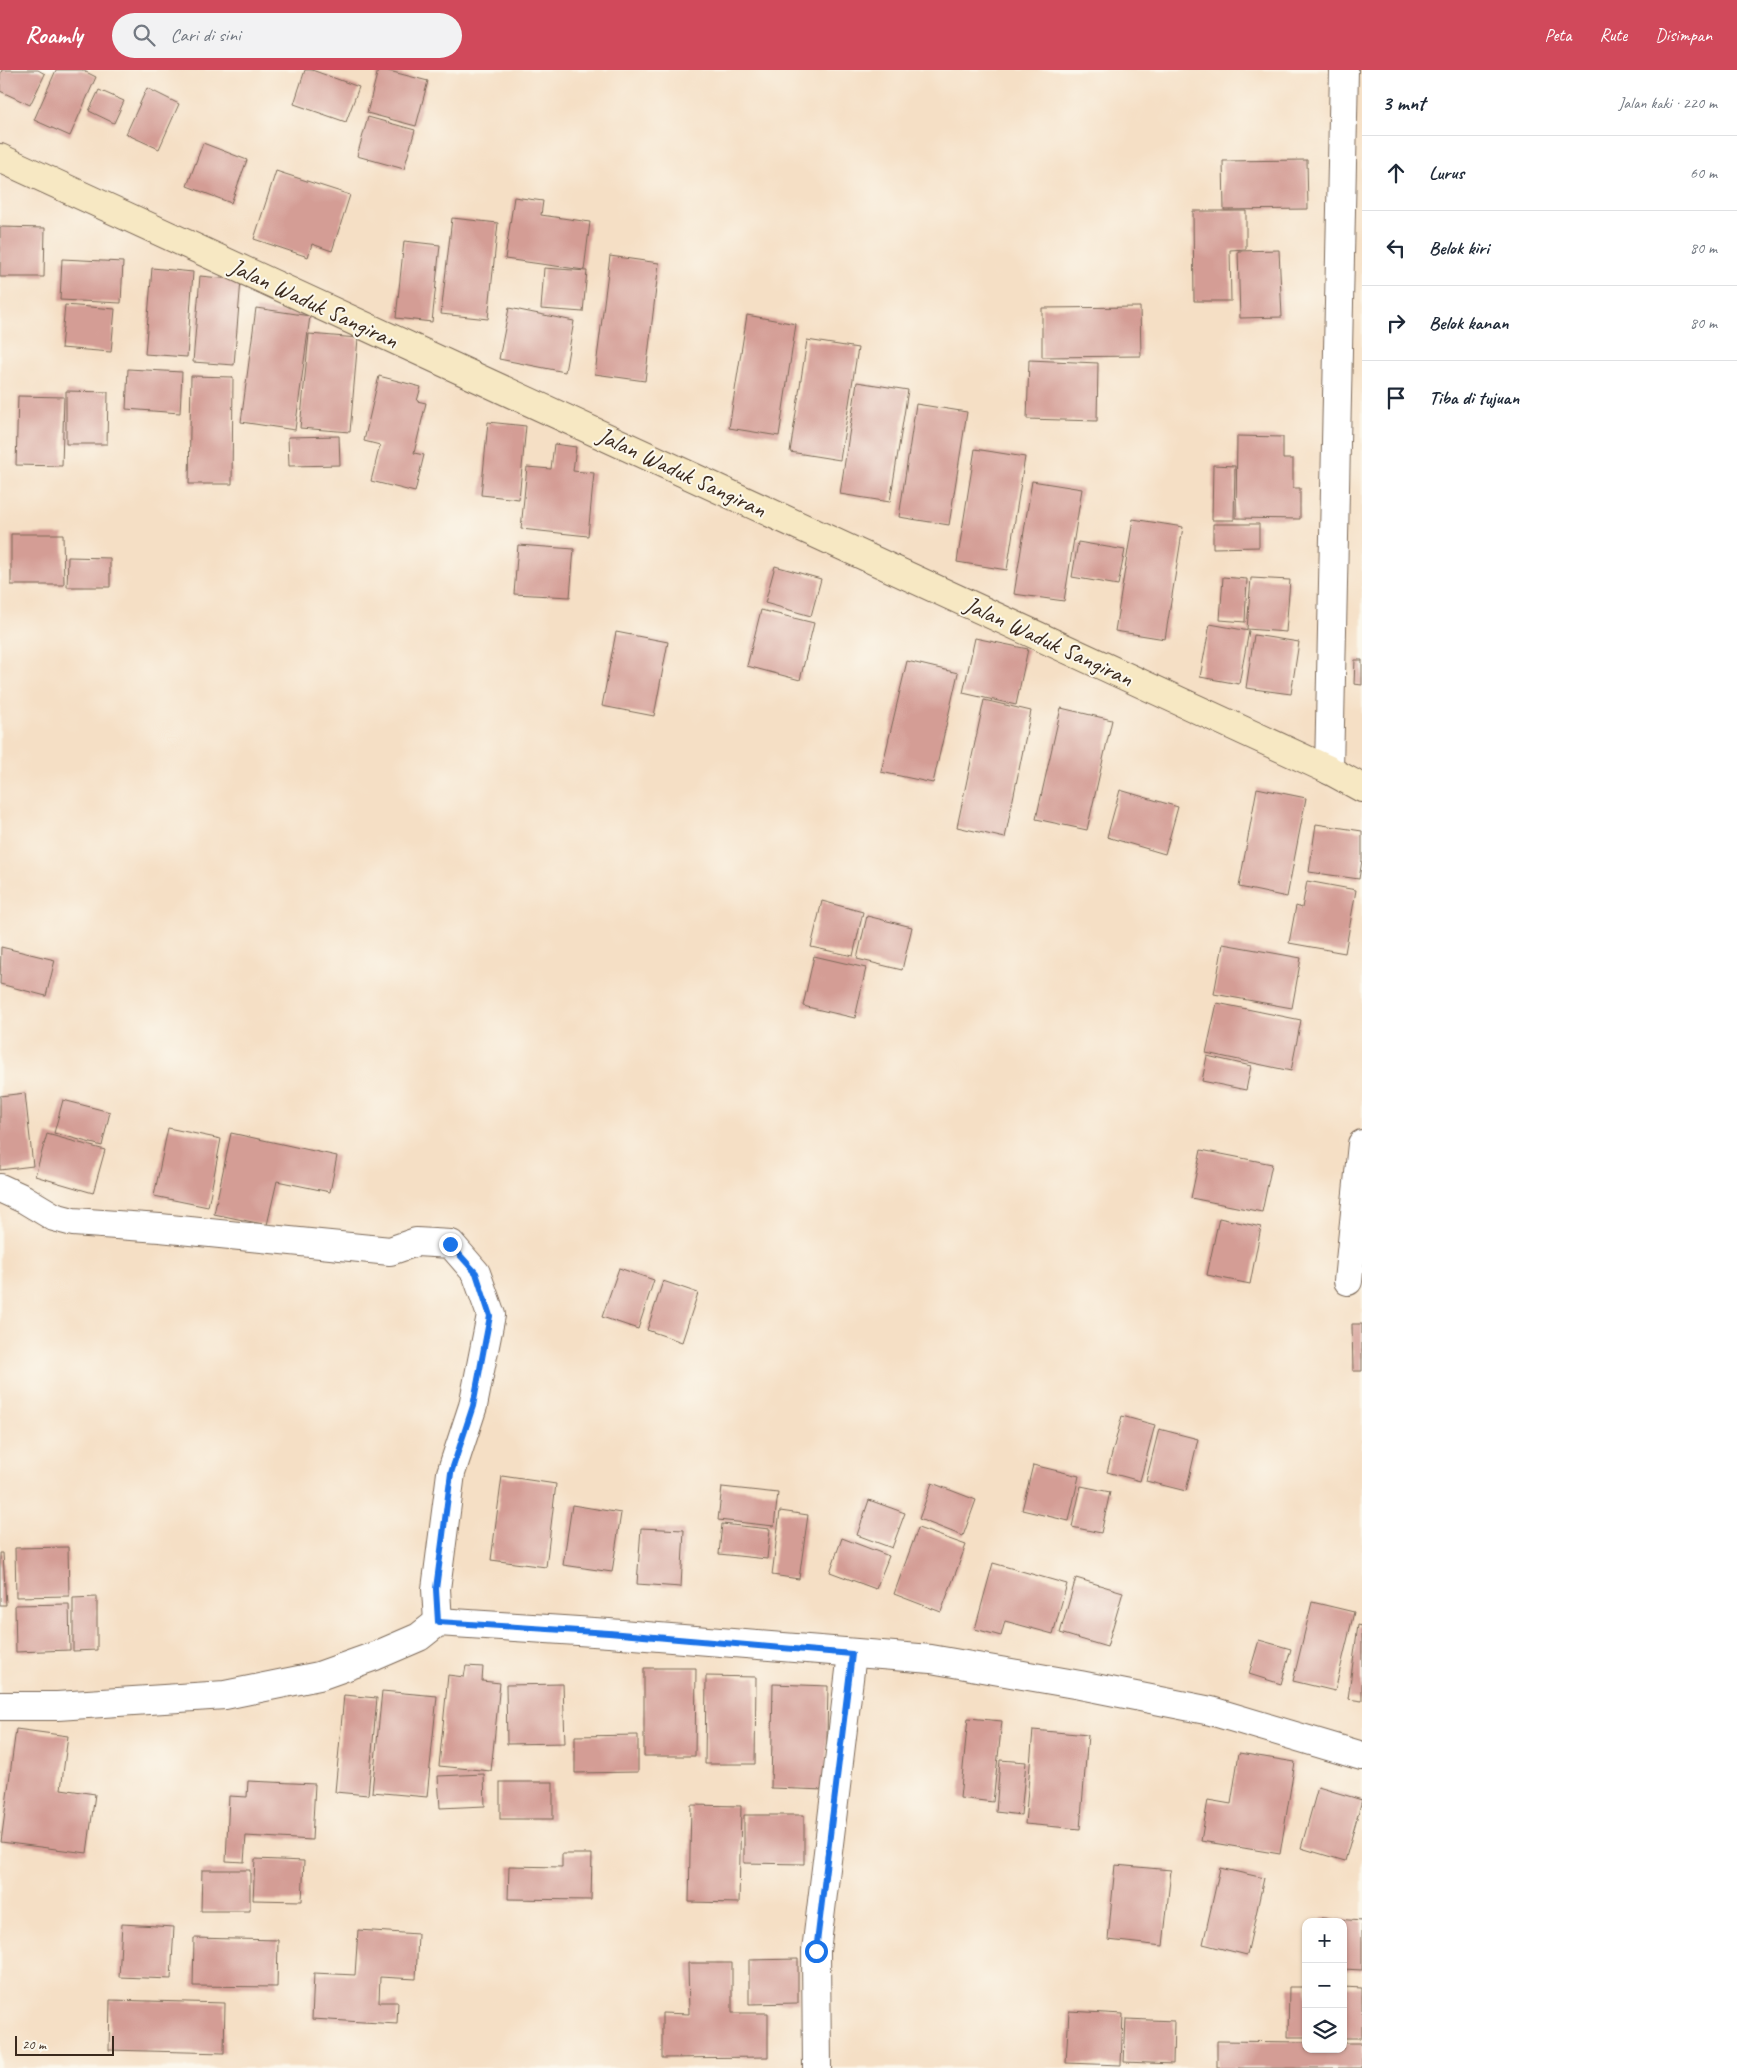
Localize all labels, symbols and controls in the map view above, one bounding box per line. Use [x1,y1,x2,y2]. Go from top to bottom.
search box [112,13,462,58]
text: Roamly [25,20,82,50]
icon: search [130,21,158,49]
text: Cari di sini [170,23,240,47]
text: Peta [1545,24,1572,46]
text: Rute [1600,24,1627,46]
text: Disimpan [1655,24,1712,46]
text: 3 mnt [1382,90,1425,116]
text: Jalan kaki · 220 m [1619,93,1717,113]
icon: ahead [1382,159,1410,187]
text: Lurus [1429,161,1464,185]
text: 60 m [1690,163,1717,183]
icon: left [1382,234,1410,262]
text: Belok kiri [1429,236,1489,260]
text: 80 m [1690,238,1717,258]
street label: Jalan Waduk Sangiran [224,250,403,355]
icon: right [1382,309,1410,337]
text: Belok kanan [1429,311,1508,335]
text: 80 m [1690,313,1717,333]
icon: arrive [1382,384,1410,412]
text: Tiba di tujuan [1429,386,1519,410]
street label: Jalan Waduk Sangiran [592,419,771,524]
street label: Jalan Waduk Sangiran [959,588,1138,693]
route end [439,1233,462,1256]
map controls [1302,1918,1347,2053]
button: + [1302,1918,1347,1963]
route start [805,1940,828,1963]
button: − [1302,1963,1347,2008]
button: layers [1302,2008,1347,2053]
scale bar [15,2033,114,2056]
text: 20 m [22,2036,46,2053]

